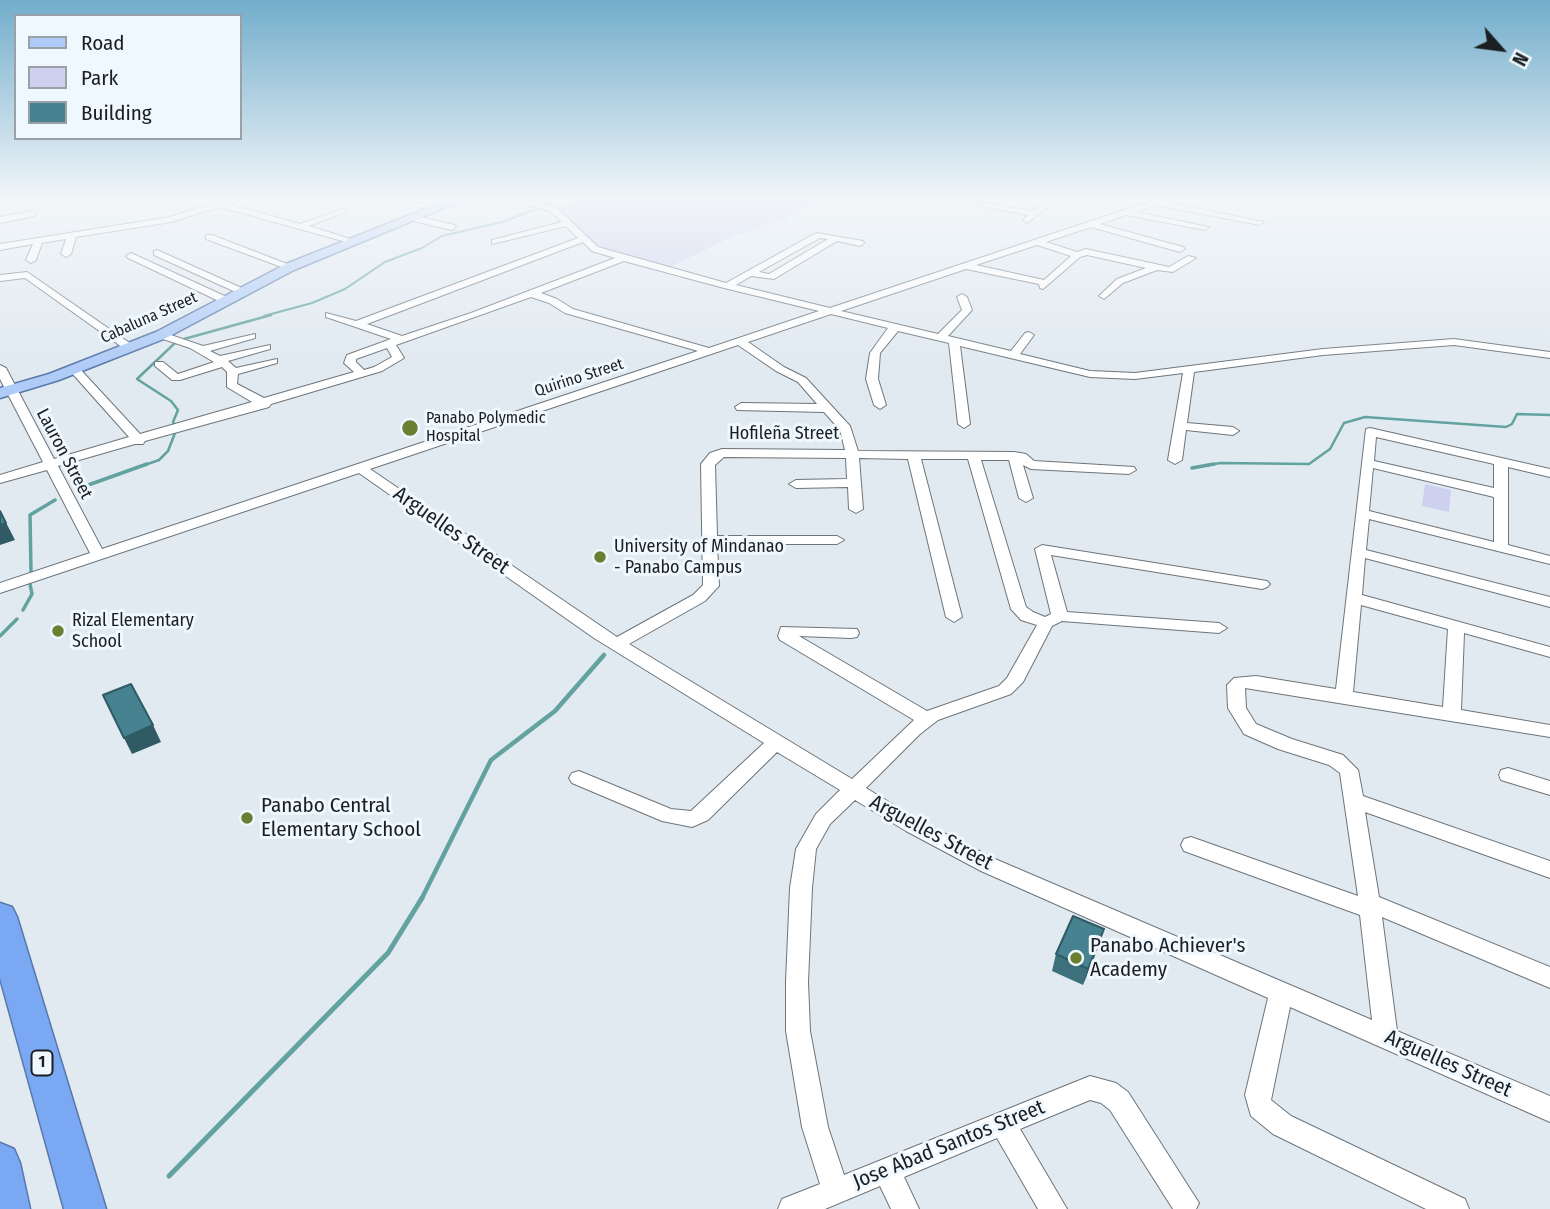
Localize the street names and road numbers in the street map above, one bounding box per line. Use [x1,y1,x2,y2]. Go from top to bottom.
street label: Cabaluna Street [98,288,200,348]
street label: Quirino Street [532,355,626,401]
street label: Lauron Street [31,405,97,503]
street label: Hofileña Street [729,423,839,445]
street label: Arguelles Street [388,482,514,580]
street label: Arguelles Street [865,790,997,876]
street label: Arguelles Street [1381,1025,1515,1103]
road number: 1 [32,1050,52,1076]
street label: Jose Abad Santos Street [849,1095,1049,1195]

